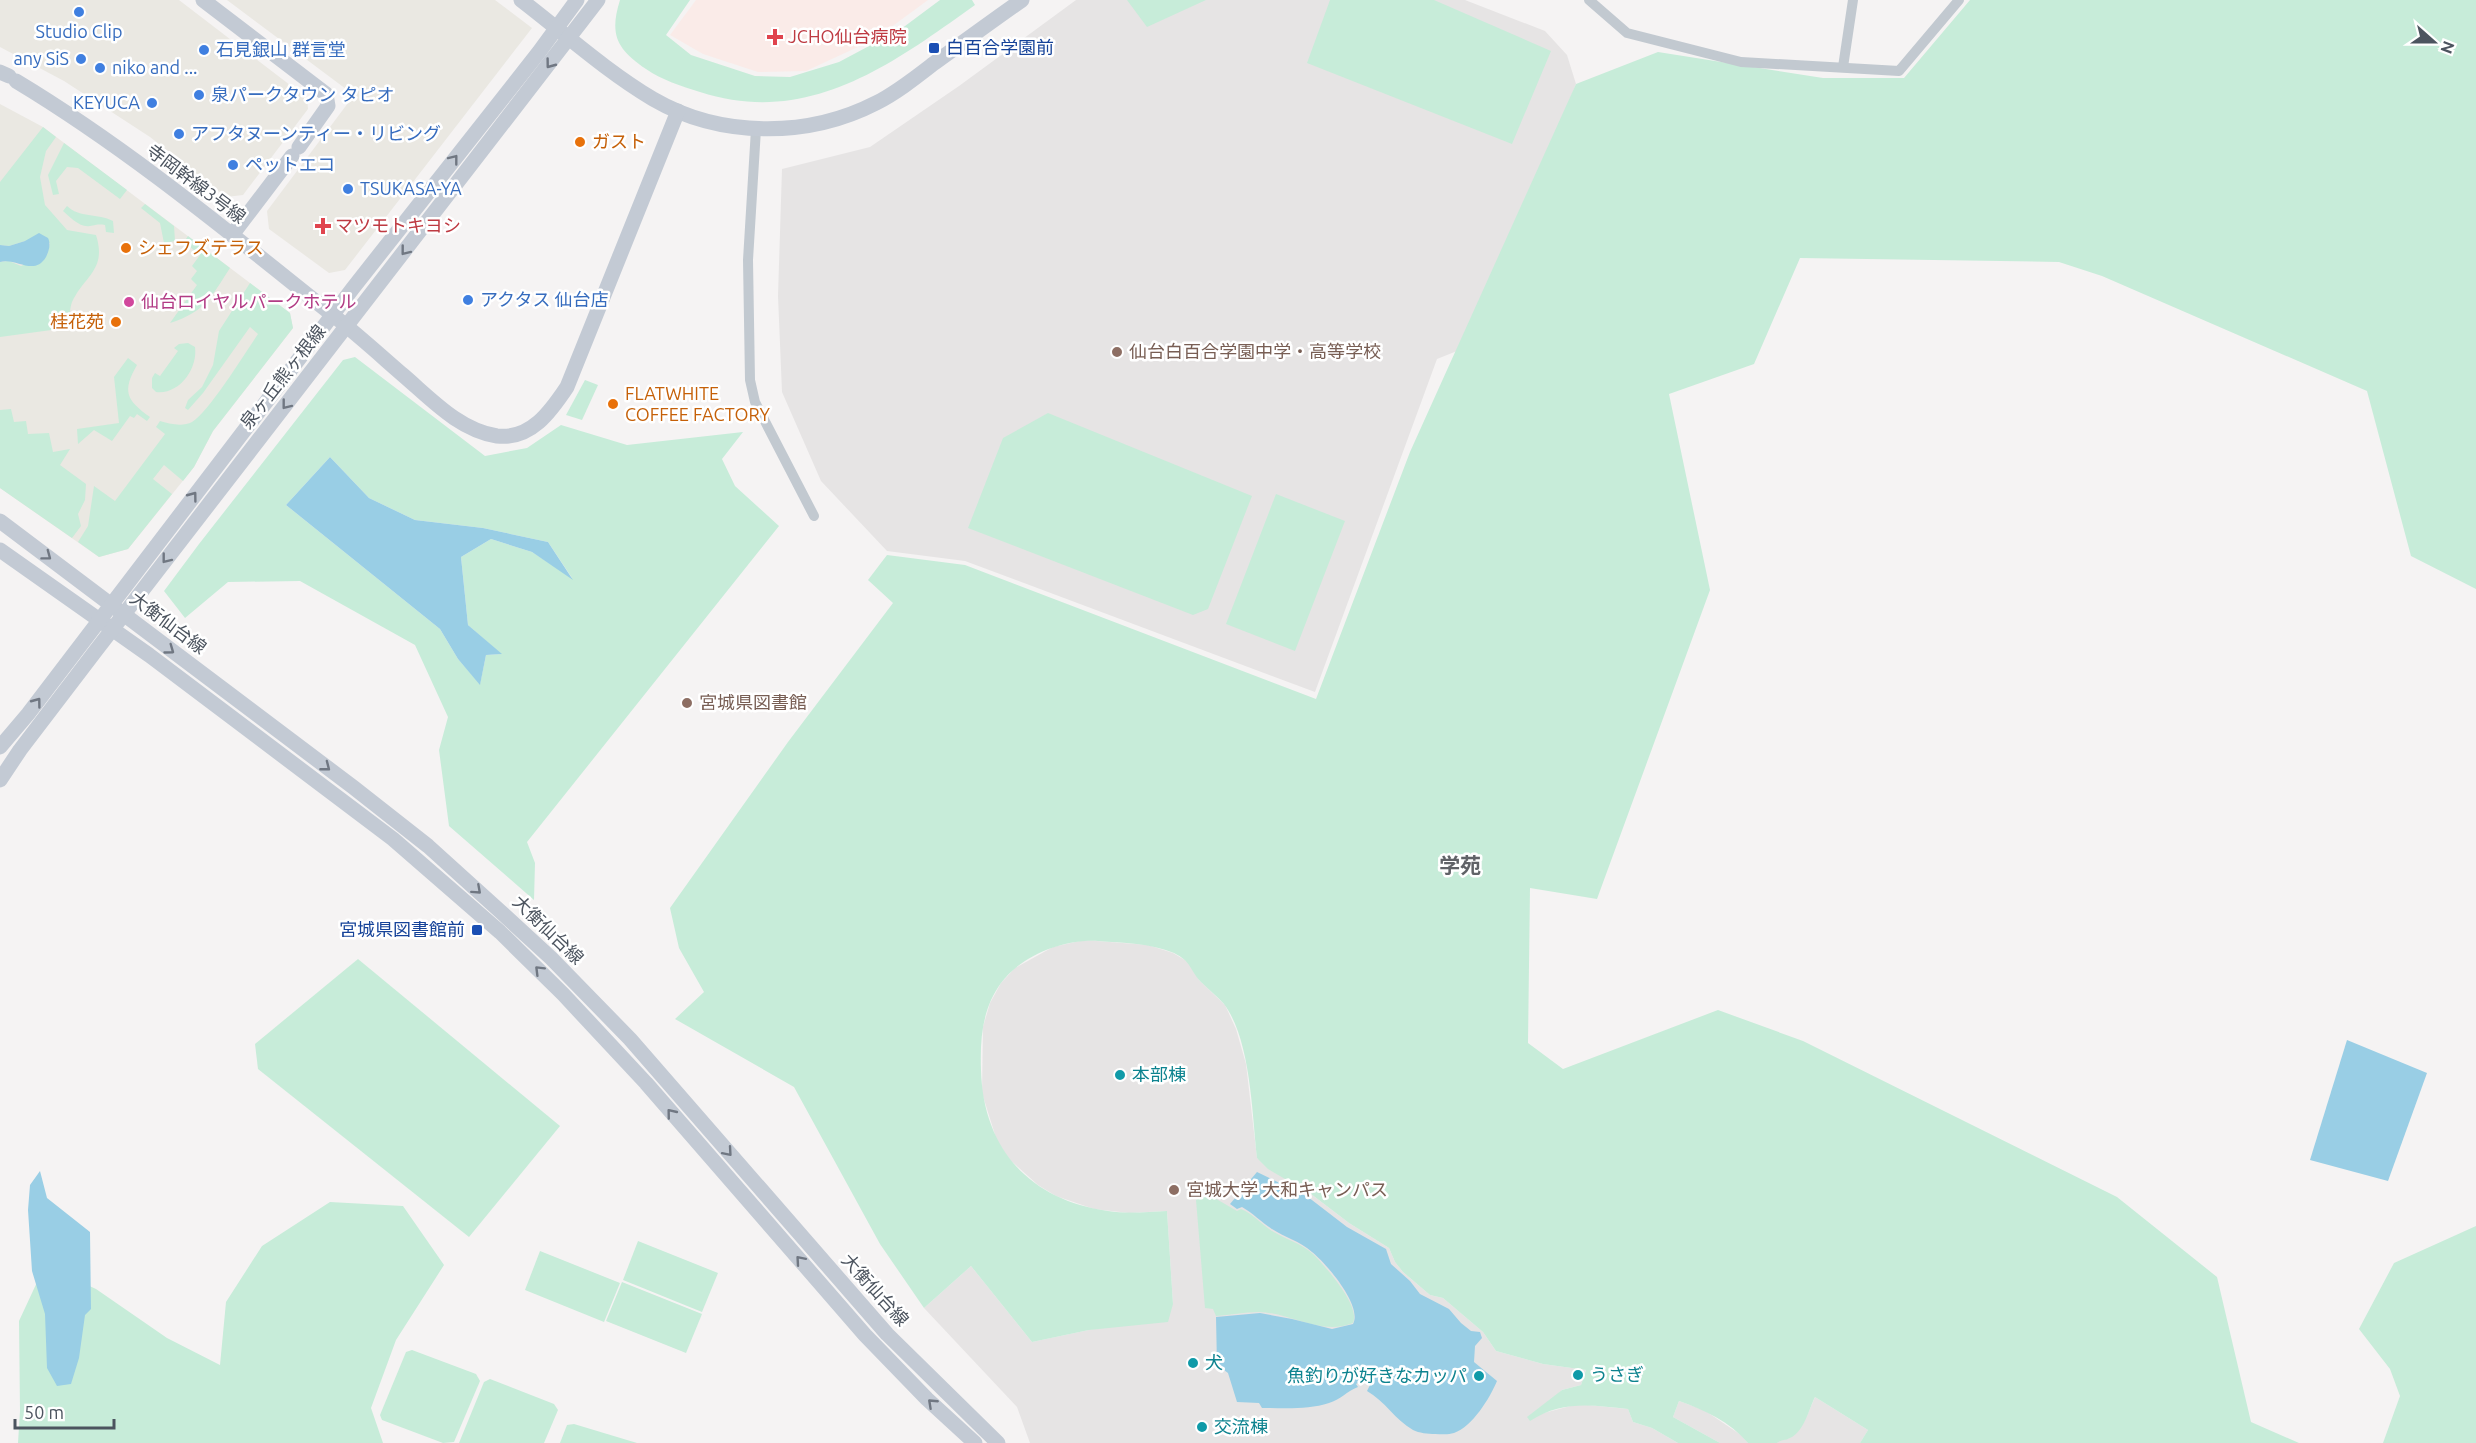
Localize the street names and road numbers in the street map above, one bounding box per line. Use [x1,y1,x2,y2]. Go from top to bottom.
street label: 寺岡幹線3号線 [143,140,250,227]
street label: 泉ヶ丘熊ヶ根線 [236,321,329,432]
street label: 大衡仙台線 [127,587,211,657]
street label: 大衡仙台線 [509,891,588,968]
street label: 大衡仙台線 [838,1249,913,1329]

